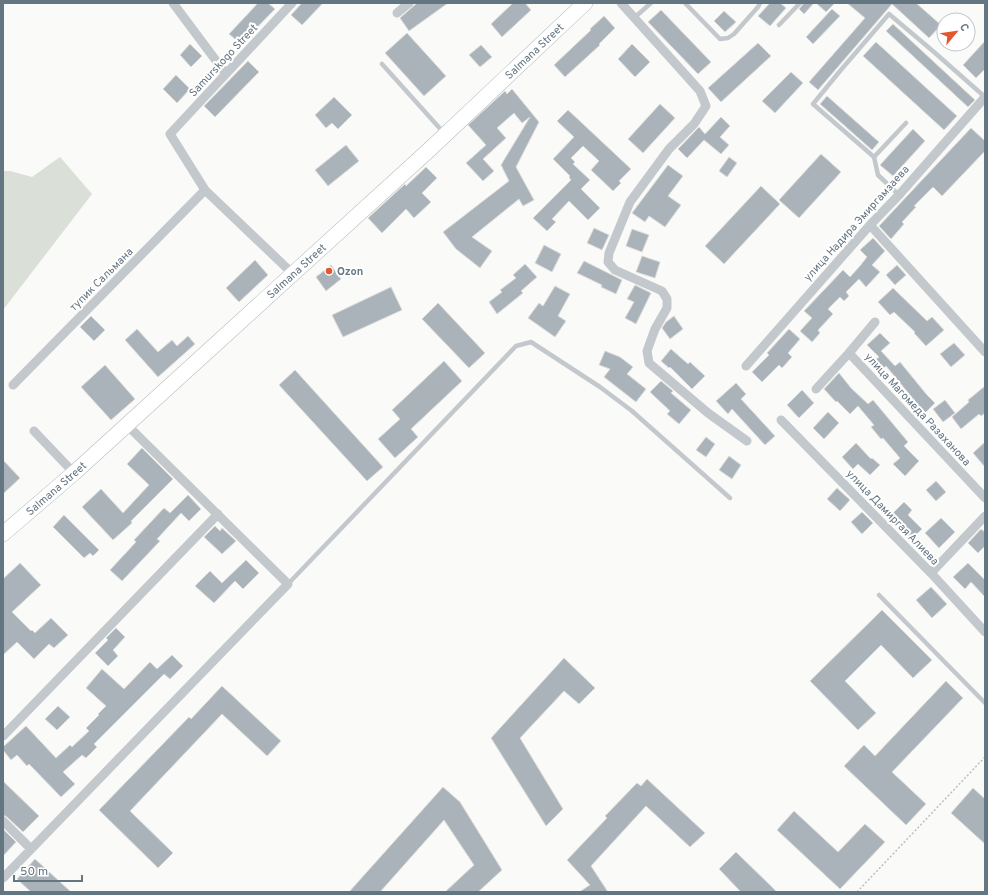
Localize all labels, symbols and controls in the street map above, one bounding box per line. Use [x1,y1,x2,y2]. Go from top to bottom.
north arrow [936,12,976,52]
street label: Samurskogo Street [186,21,261,100]
street label: Salmana Street [503,21,567,83]
text: С [956,21,972,34]
street label: улица Надира Эмиргамзаева [801,163,913,285]
street label: Salmana Street [264,241,330,302]
street label: тупик Сальмана [67,245,137,314]
place label: Ozon [337,265,363,279]
marker: Ozon [324,266,334,276]
street label: улица Магомеда Разаханова [861,350,973,469]
street label: Salmana Street [24,459,90,519]
street label: улица Дамиргая Алиева [843,467,942,569]
scale bar [14,857,82,883]
text: 50 m [20,864,48,880]

